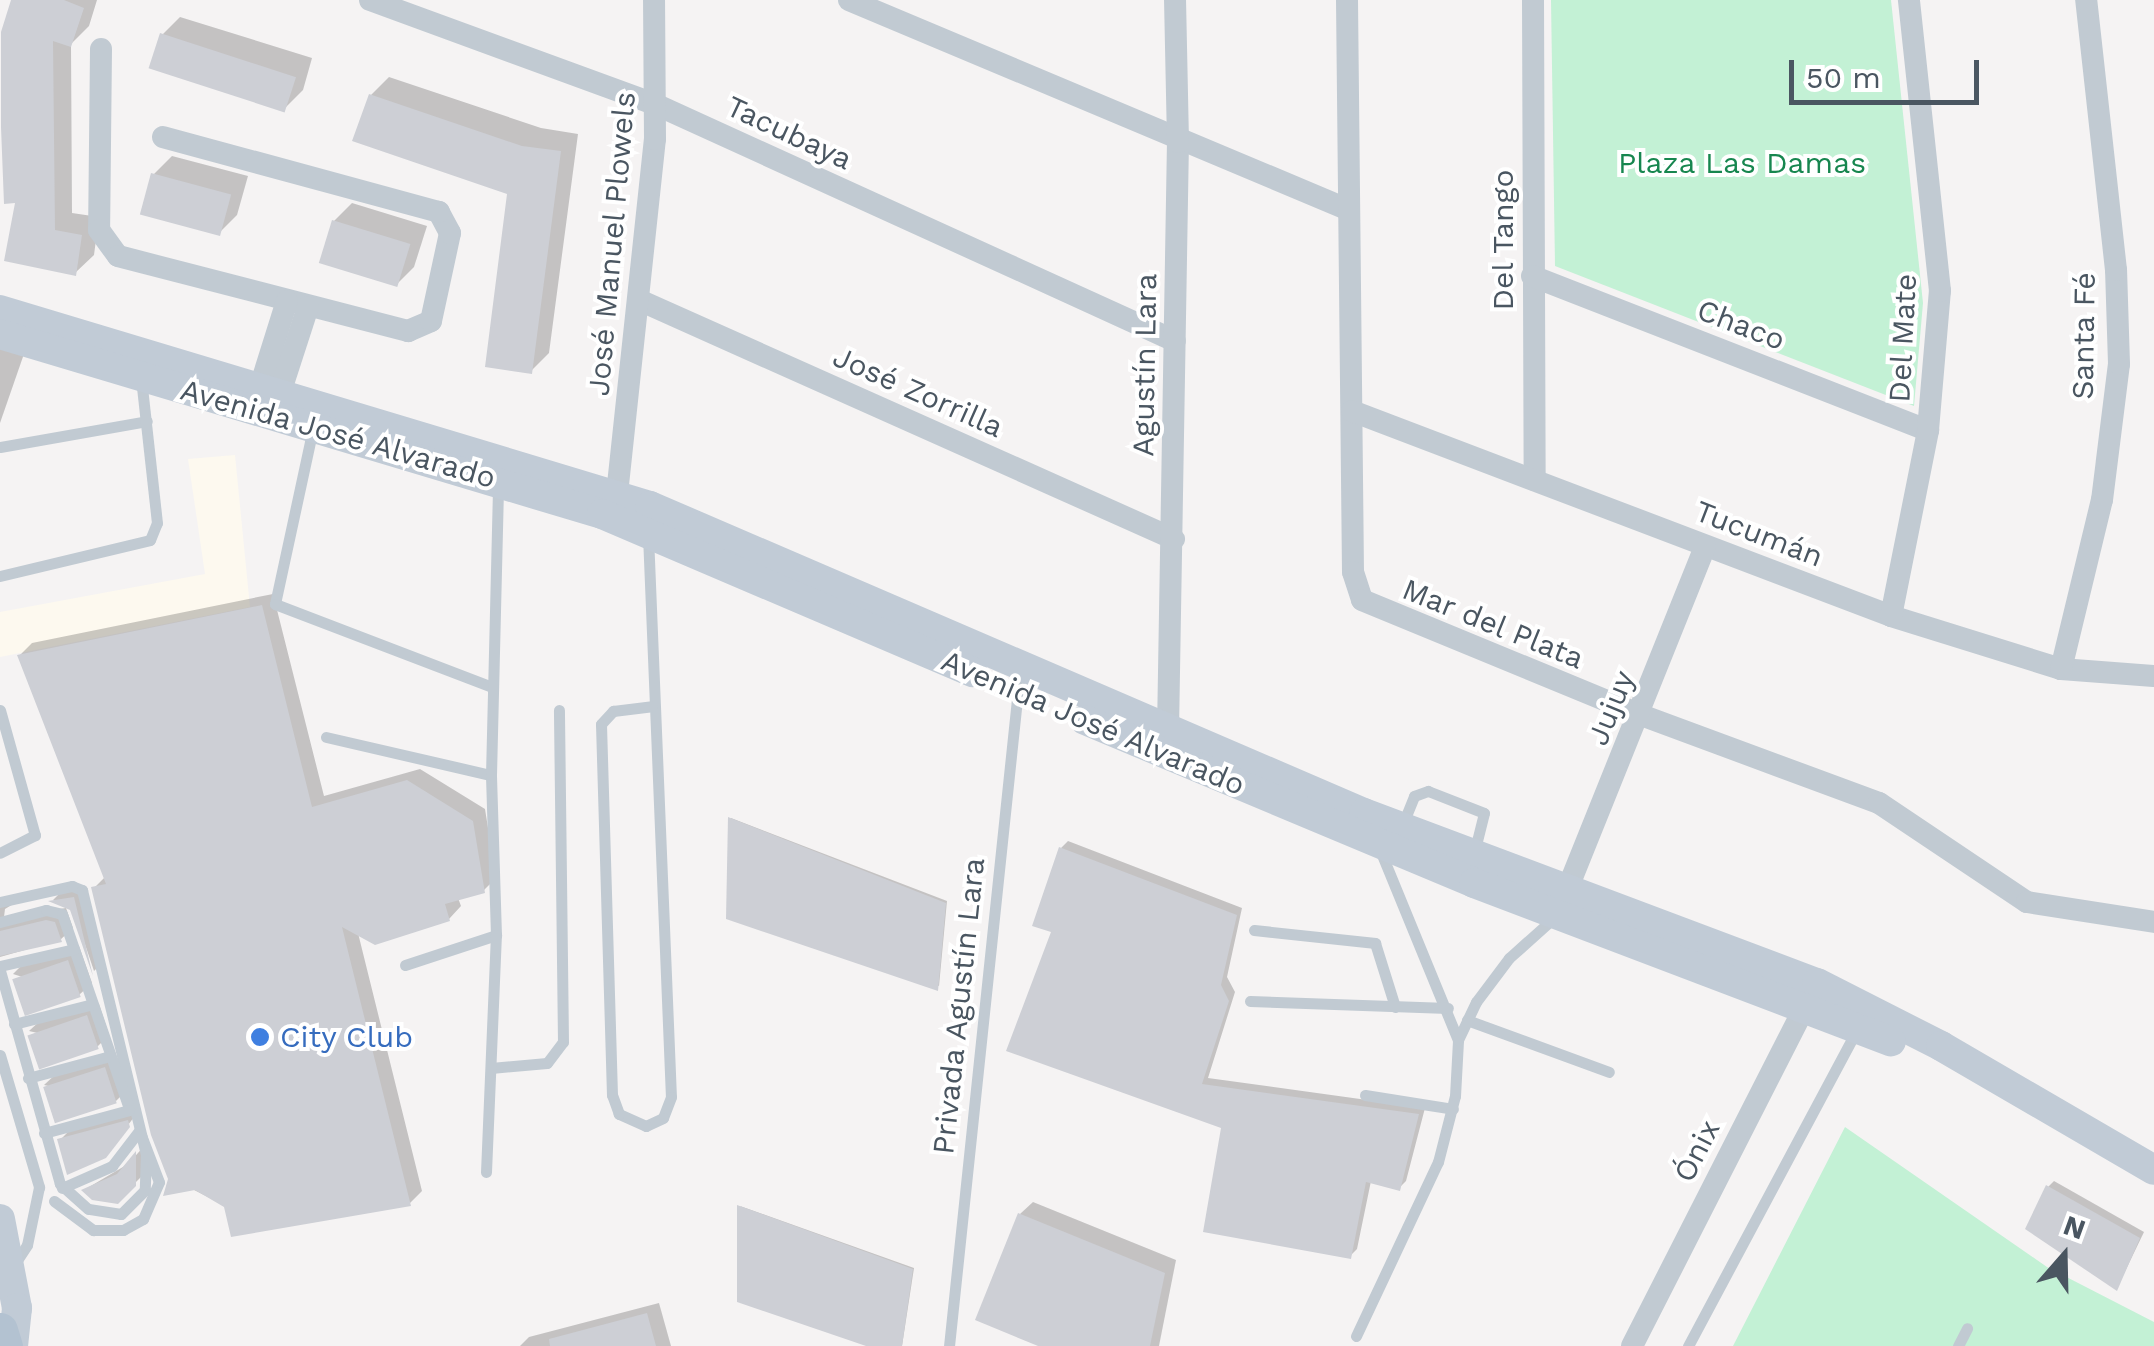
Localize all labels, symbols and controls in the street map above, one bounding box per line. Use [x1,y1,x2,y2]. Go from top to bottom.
scale bar [1794,40,1984,102]
text: 50 m [1806,60,1881,95]
street label: Tacubaya [721,88,857,178]
street label: José Manuel Plowels [581,90,643,398]
park label: Plaza Las Damas [1618,145,1866,181]
street label: Del Tango [1485,169,1521,311]
street label: Del Mate [1882,272,1924,404]
street label: Santa Fé [2065,272,2103,400]
street label: Agustín Lara [1125,273,1165,457]
street label: Chaco [1692,292,1790,358]
street label: José Zorrilla [828,339,1008,445]
street label: Avenida José Alvarado [175,371,501,497]
street label: Tucumán [1690,493,1828,575]
street label: Mar del Plata [1396,571,1590,677]
street label: Avenida José Alvarado [935,642,1251,804]
street label: Jujuy [1580,665,1642,751]
street label: Privada Agustín Lara [925,855,993,1157]
place label: City Club [280,1019,414,1055]
marker: City Club [249,1026,271,1048]
street label: Ónix [1666,1114,1728,1188]
north arrow [2014,1206,2114,1306]
text: N [2059,1208,2090,1246]

